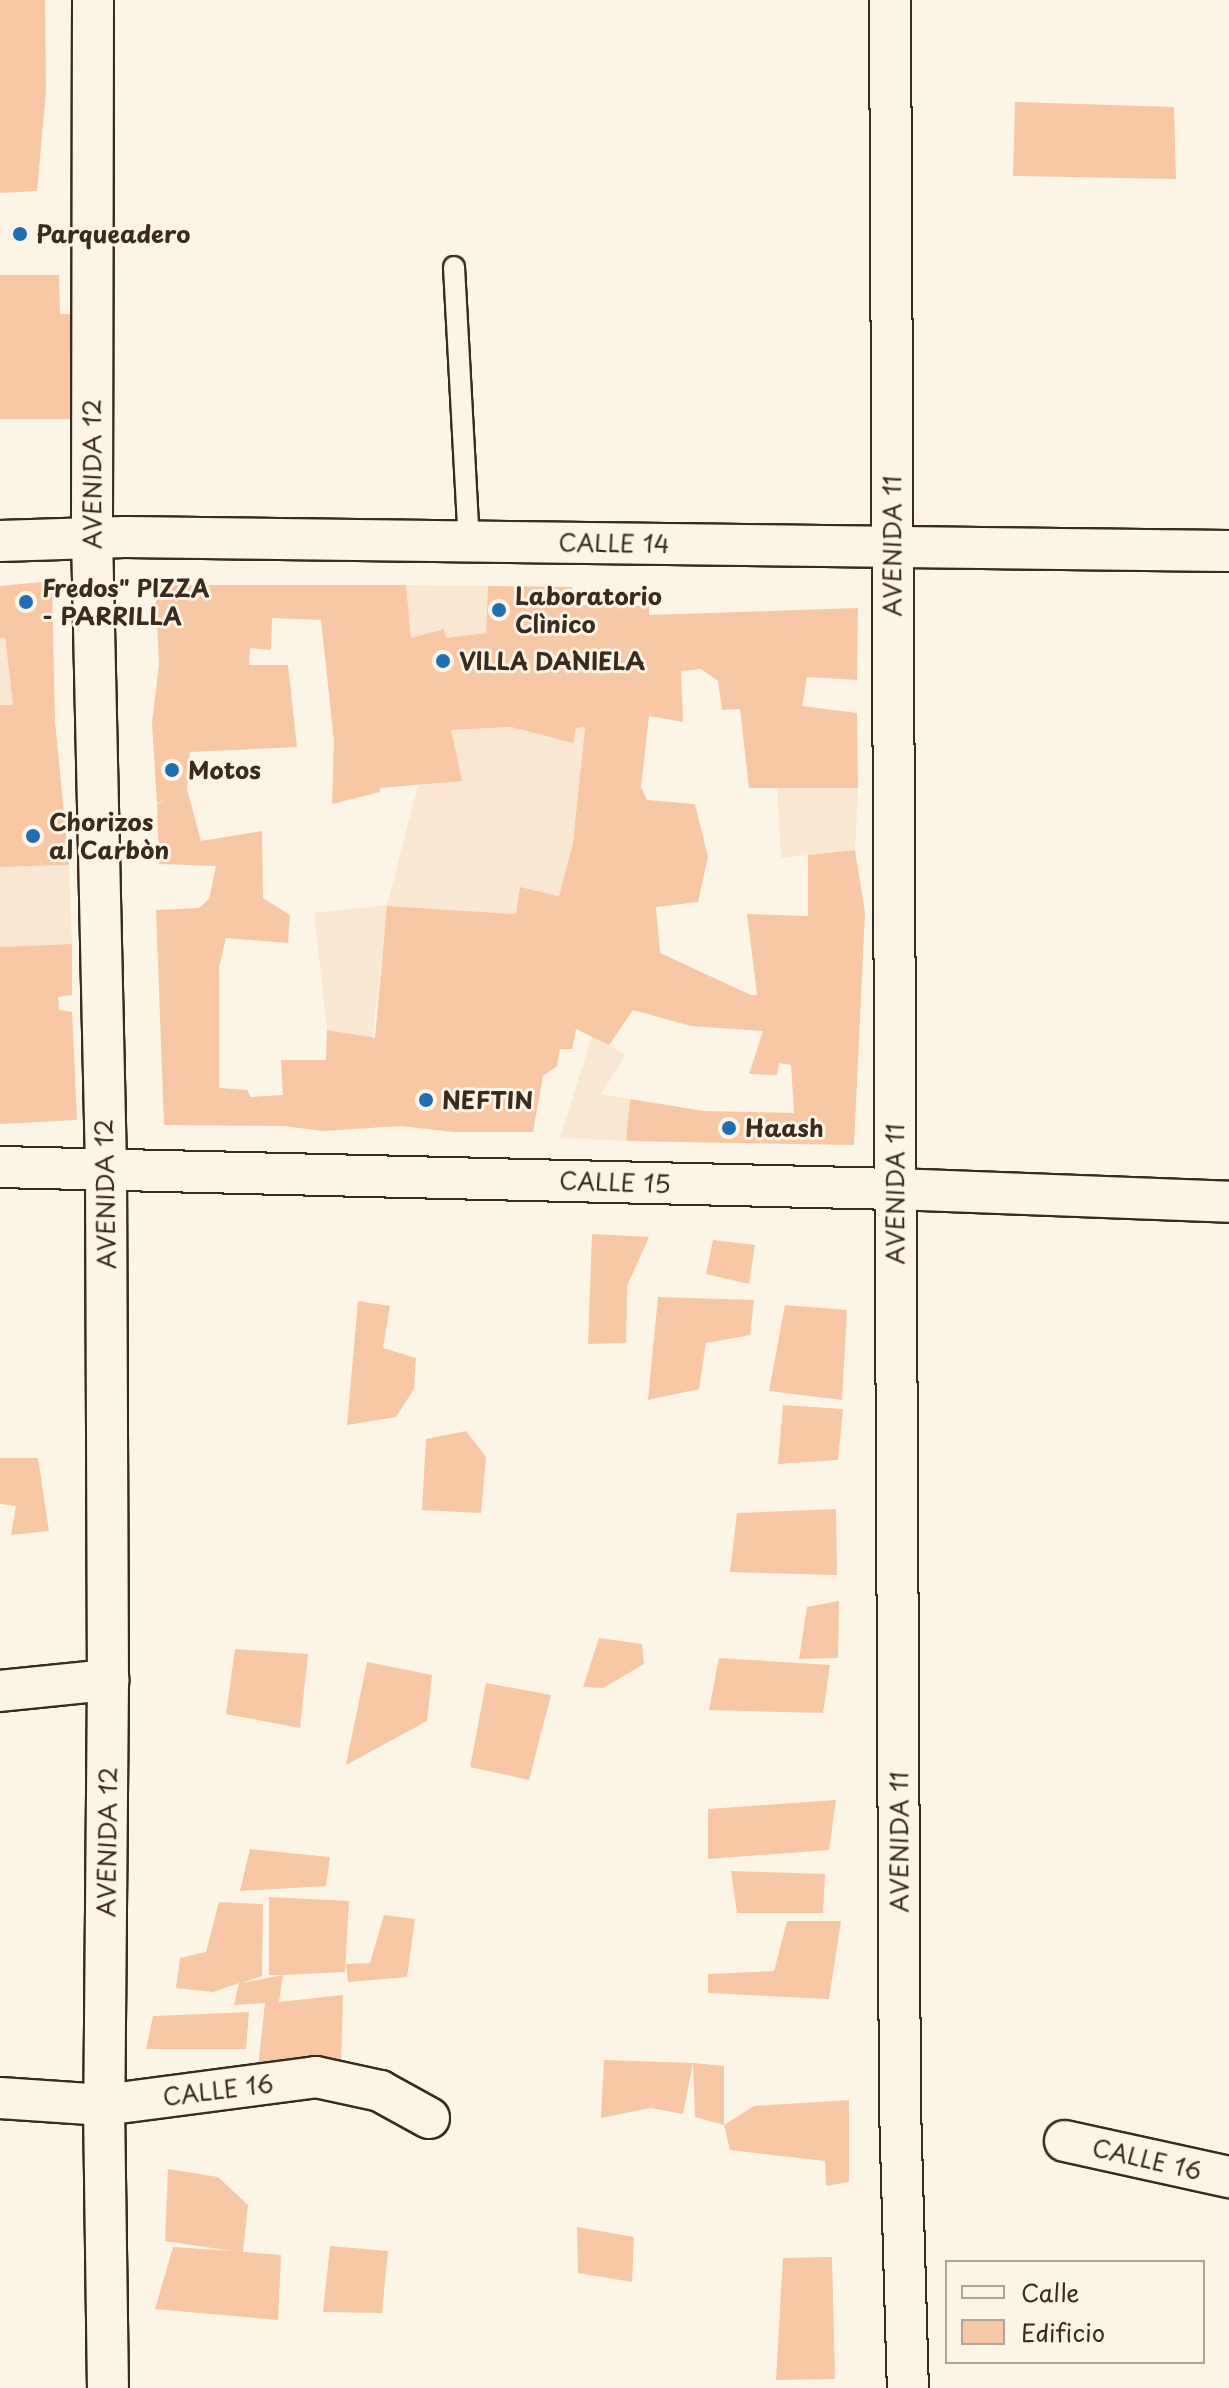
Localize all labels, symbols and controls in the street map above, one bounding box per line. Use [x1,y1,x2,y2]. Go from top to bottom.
place label: Parqueadero [36,220,190,248]
marker: Parqueadero [11,225,29,243]
street label: AVENIDA 12 [78,400,106,548]
street label: AVENIDA 11 [878,476,906,616]
street label: CALLE 14 [557,528,671,558]
place label: Fredos" PIZZA - PARRILLA [42,574,210,630]
place label: Laboratorio Clìnico [515,582,662,638]
marker: Fredos" PIZZA - PARRILLA [17,593,35,611]
marker: Laboratorio Clìnico [490,601,508,619]
place label: VILLA DANIELA [459,647,648,675]
marker: VILLA DANIELA [434,652,452,670]
place label: Motos [188,756,261,784]
marker: Motos [163,761,181,779]
place label: Chorizos al Carbòn [49,808,170,864]
marker: Chorizos al Carbòn [24,827,42,845]
place label: NEFTIN [442,1086,533,1114]
marker: NEFTIN [417,1091,435,1109]
place label: Haash [745,1114,824,1142]
marker: Haash [720,1119,738,1137]
street label: AVENIDA 12 [89,1120,121,1268]
street label: AVENIDA 11 [881,1124,909,1264]
street label: CALLE 15 [558,1166,672,1198]
street label: AVENIDA 12 [91,1768,123,1916]
street label: AVENIDA 11 [885,1772,913,1912]
street label: CALLE 16 [160,2069,276,2111]
street label: CALLE 16 [1088,2132,1206,2186]
legend [945,2260,1205,2364]
text: Calle [1021,2274,1079,2310]
text: Edificio [1021,2314,1105,2350]

